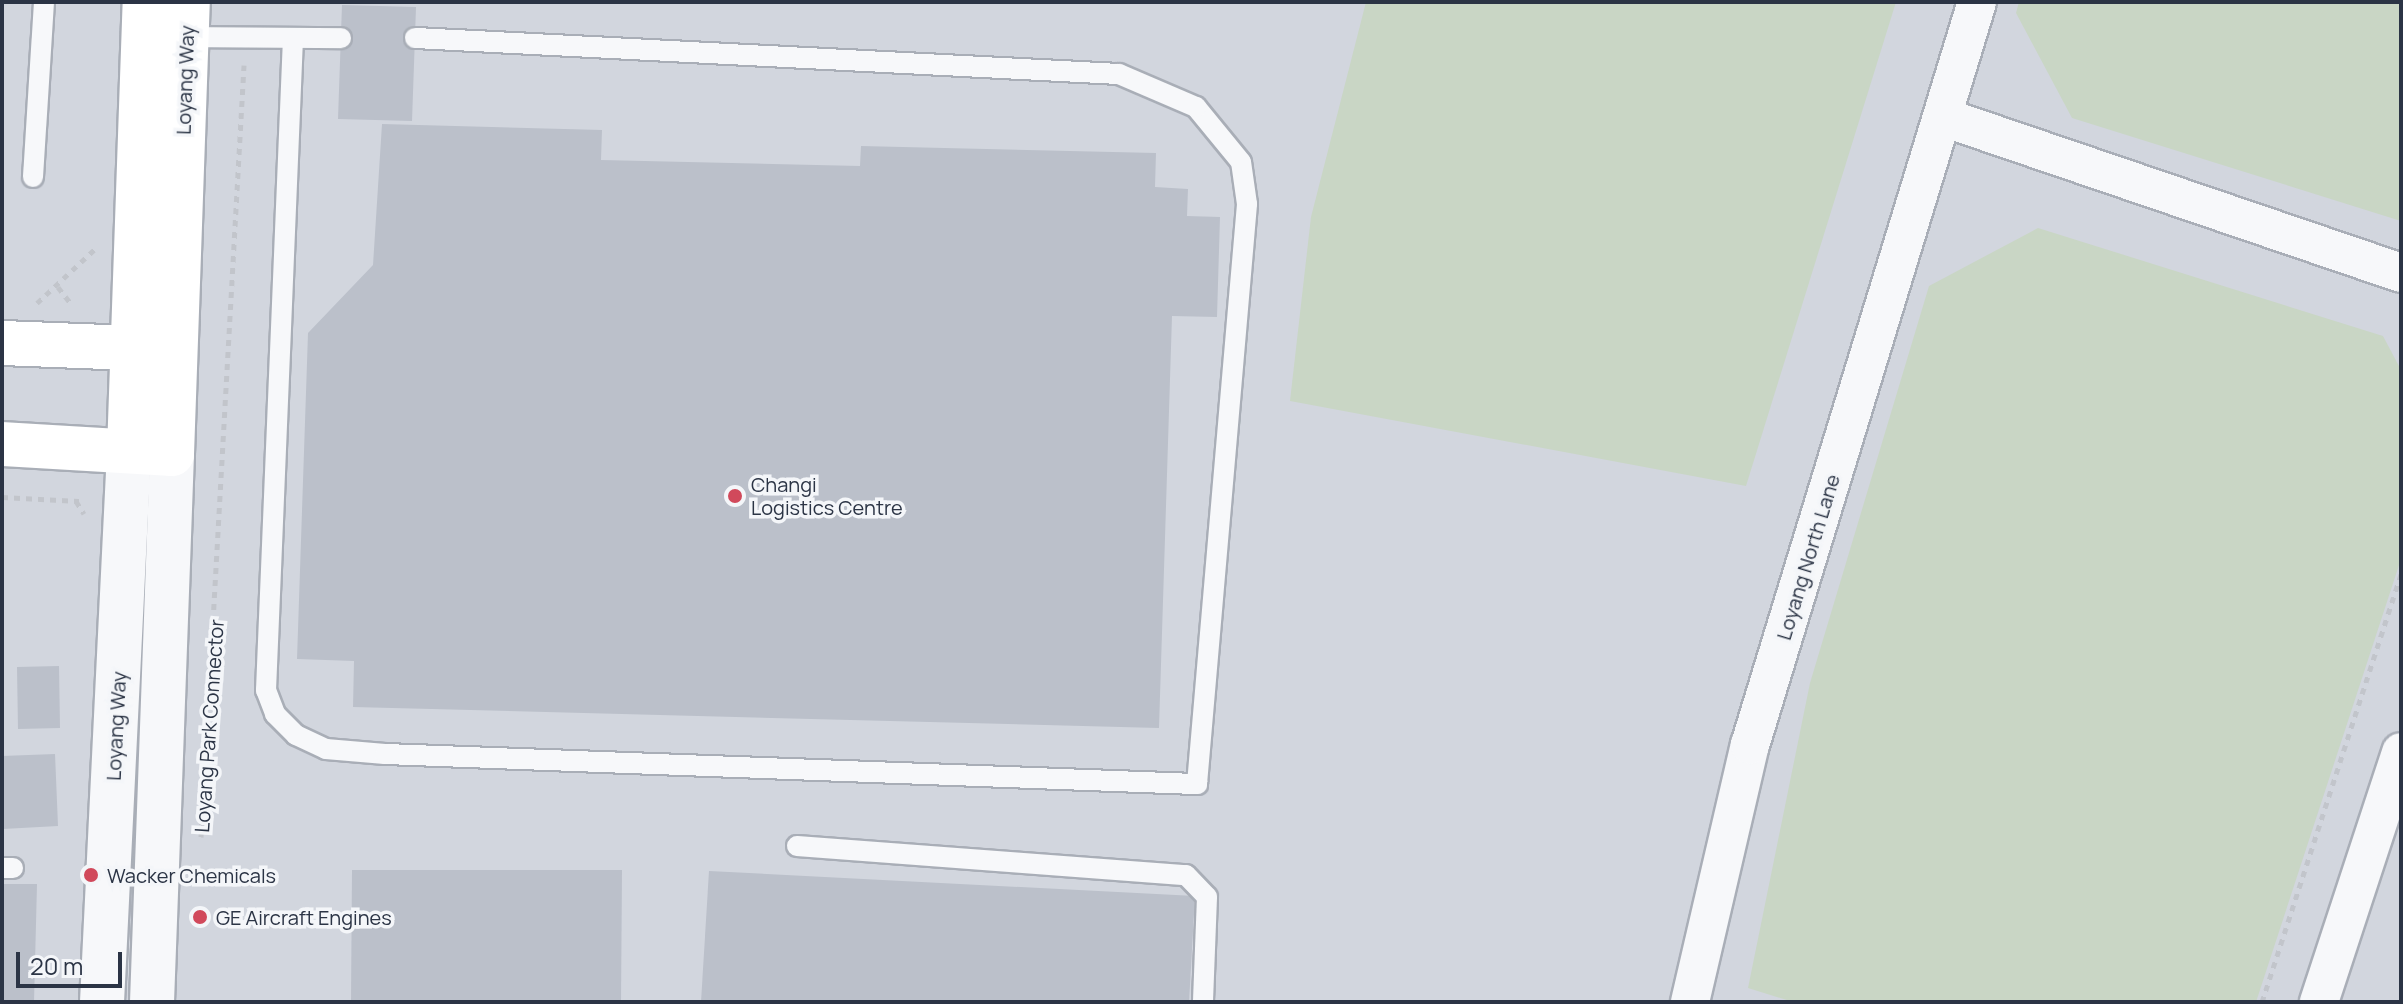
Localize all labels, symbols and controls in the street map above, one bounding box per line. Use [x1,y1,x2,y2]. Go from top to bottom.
street label: Loyang Way [171,25,199,135]
street label: Loyang North Lane [1771,471,1845,643]
place label: Changi Logistics Centre [751,472,903,519]
marker: Changi Logistics Centre [726,487,744,505]
street label: Loyang Park Connector [190,619,228,833]
street label: Loyang Way [101,671,131,781]
place label: Wacker Chemicals [107,863,276,887]
marker: Wacker Chemicals [82,866,100,884]
place label: GE Aircraft Engines [216,905,392,929]
marker: GE Aircraft Engines [191,908,209,926]
scale bar [20,936,126,986]
text: 20 m [30,949,83,982]

